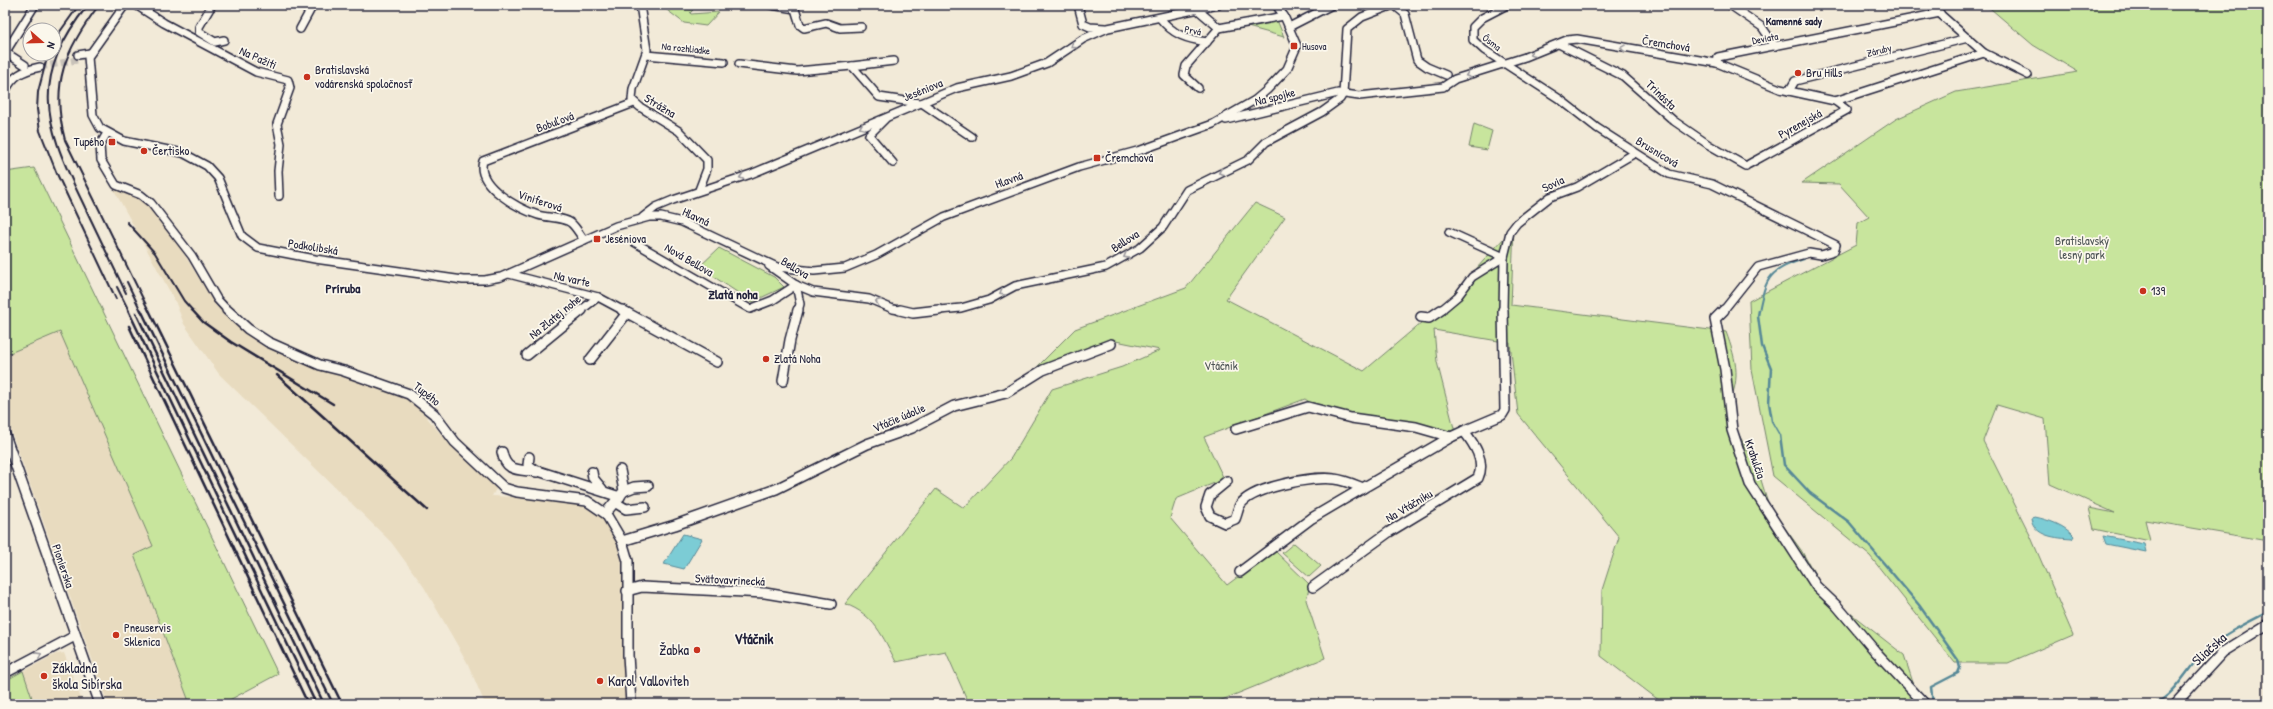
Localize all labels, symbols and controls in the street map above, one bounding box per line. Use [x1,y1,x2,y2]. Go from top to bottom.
district label: Kamenné sady [1766,14,1822,29]
north arrow [22,22,62,62]
street label: Prvá [1184,23,1202,38]
street label: Deviata [1751,30,1779,47]
street label: Ôsma [1480,31,1504,54]
street label: Čremchová [1641,31,1691,56]
street label: Na rozhliadke [661,39,711,58]
text: N [44,40,59,51]
place label: Husova [1302,40,1327,53]
one-way arrow [1070,41,1077,49]
marker: Husova [1289,41,1299,51]
street label: Záruby [1865,41,1893,60]
street label: Na Pažiti [237,42,279,73]
one-way arrow [1620,45,1626,53]
one-way arrow [1529,50,1536,58]
place label: Bratislavská vodárenská spoločnosť [315,61,413,92]
place label: Bru Hills [1806,64,1843,81]
marker: Bru Hills [1793,68,1803,78]
one-way arrow [1464,70,1471,79]
marker: Bratislavská vodárenská spoločnosť [302,72,312,82]
street label: Jeséniova [901,74,945,105]
street label: Trinásta [1642,76,1681,114]
street label: Na spojke [1253,83,1297,110]
street label: Strážna [641,89,680,122]
street label: Pyrenejská [1775,104,1825,143]
street label: Bobuľová [533,107,576,136]
one-way arrow [858,122,865,130]
street label: Brusnicová [1633,132,1682,171]
place label: Tupého [74,133,104,150]
marker: Tupého [107,137,117,147]
place label: Čertisko [152,142,189,159]
marker: Čertisko [139,146,149,156]
place label: Čremchová [1105,149,1153,166]
marker: Čremchová [1092,153,1102,163]
street label: Hlavná [993,167,1025,192]
one-way arrow [1217,167,1224,175]
street label: Sovia [1539,171,1567,196]
one-way arrow [738,172,745,181]
street label: Viniferová [516,185,565,216]
street label: Hlavná [680,203,713,230]
street label: Bellova [1107,225,1142,256]
place label: Jeséniova [605,230,646,247]
park label: Bratislavský lesný park [2055,232,2109,263]
street label: Podkolibská [287,234,340,259]
marker: Jeséniova [592,234,602,244]
street label: Nová Bellova [662,239,717,281]
one-way arrow [1123,251,1130,258]
street label: Bellova [778,252,813,283]
street label: Na varte [552,266,592,291]
district label: Príruba [326,279,361,297]
place label: 139 [2151,282,2166,299]
district label: Zlatá noha [708,285,759,303]
marker: 139 [2138,286,2148,296]
one-way arrow [999,288,1007,295]
street label: Na Zlatej nohe [525,290,584,343]
one-way arrow [874,299,881,307]
place label: Zlatá Noha [774,350,821,367]
marker: Zlatá Noha [761,354,771,364]
park label: Vtáčnik [1204,357,1238,374]
street label: Tupého [410,378,445,410]
street label: Vtáčie údolie [870,399,928,436]
street label: Krahulčia [1741,437,1770,481]
street label: Na Vtáčniku [1382,485,1436,526]
street label: Pionierska [48,542,79,590]
street label: Svätovavrinecká [695,569,766,590]
place label: Pneuservis Sklenica [124,619,171,650]
street label: Sliačska [2187,628,2231,669]
district label: Vtáčnik [735,629,774,648]
marker: Pneuservis Sklenica [111,630,121,640]
place label: Žabka [659,640,690,659]
marker: Žabka [692,645,702,655]
one-way arrow [35,652,43,659]
place label: Základná škola Sibírska [52,658,122,693]
marker: Základná škola Sibírska [39,671,49,681]
place label: Karol Valloviteh [608,671,689,690]
marker: Karol Valloviteh [595,676,605,686]

